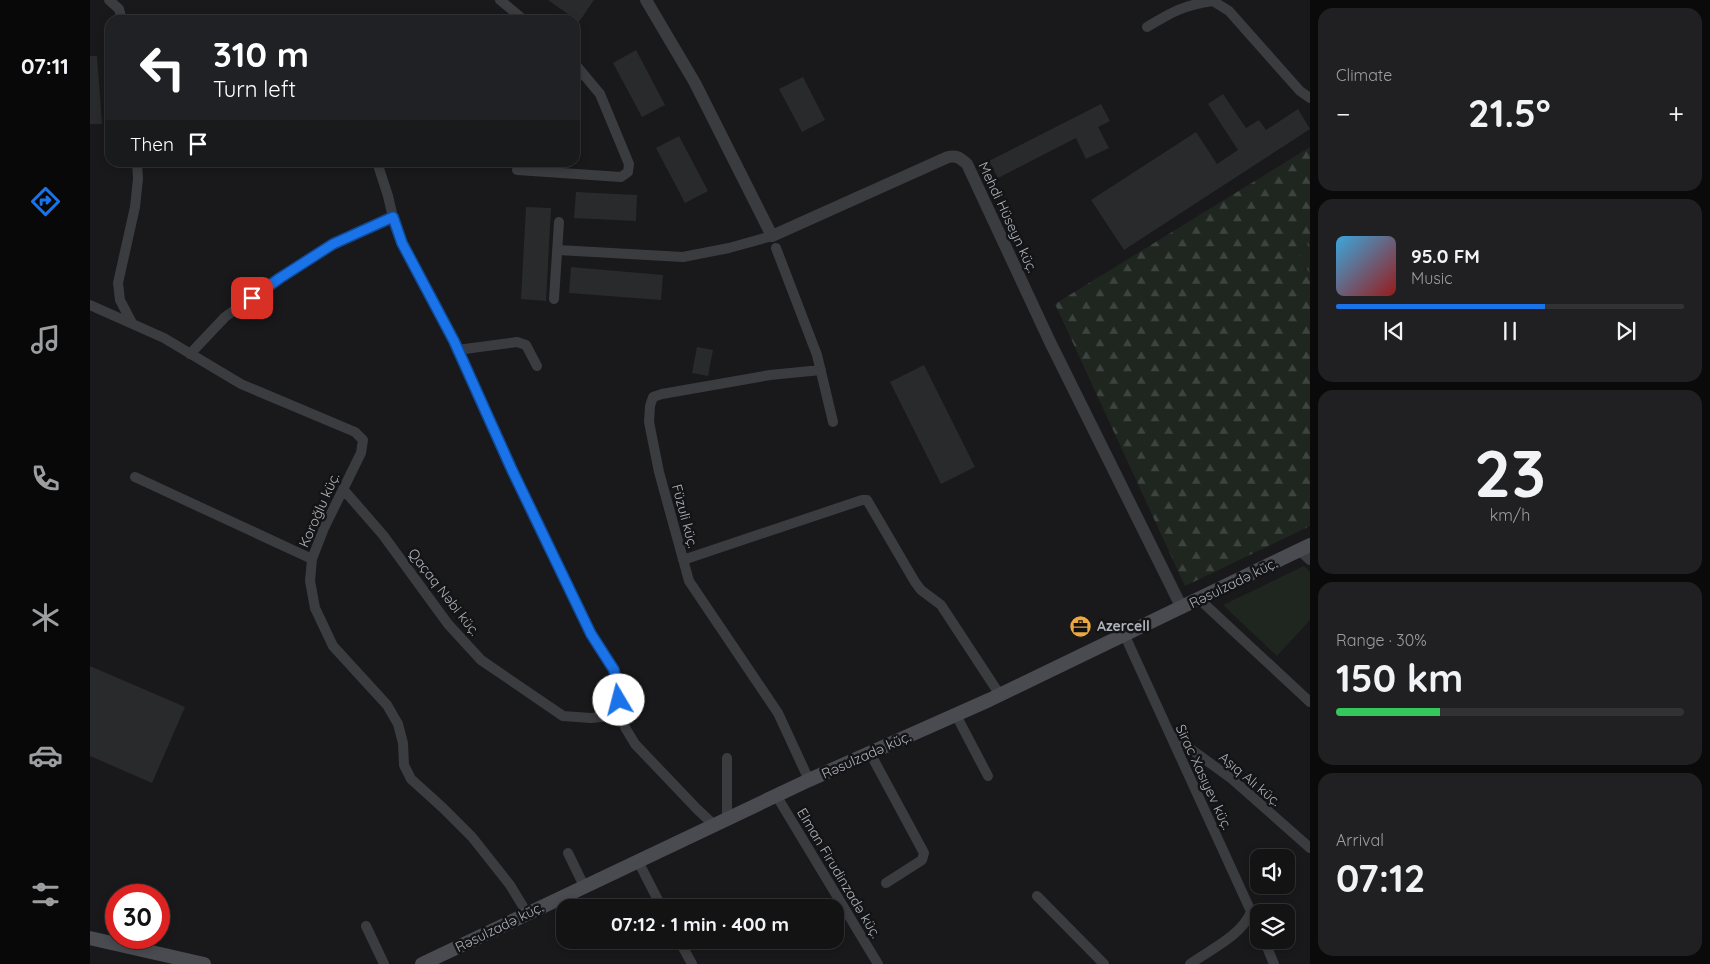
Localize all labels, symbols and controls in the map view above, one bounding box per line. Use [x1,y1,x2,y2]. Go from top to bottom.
text: 310 m [213,32,309,76]
icon: left [130,35,195,100]
text: 07:11 [21,52,69,80]
text: Climate [1336,65,1392,85]
text: Turn left [213,75,296,103]
text: 21.5° [1468,89,1551,137]
text: − [1336,96,1351,131]
text: + [1668,96,1684,131]
icon: arrive [184,130,212,158]
text: Then [130,132,174,156]
street label: Mehdi Hüseyn küç. [974,159,1042,275]
icon: directions [28,184,63,219]
text: 95.0 FM [1411,244,1480,268]
text: Music [1411,268,1453,288]
pin [231,277,273,319]
icon: arrive [238,284,266,312]
icon: previous [1380,317,1408,345]
icon: pause [1496,317,1524,345]
icon: next [1612,317,1640,345]
icon: music [28,322,63,357]
text: 23 [1474,432,1546,513]
icon: phone [28,461,63,496]
street label: Koroğlu küç. [295,470,343,550]
street label: Füzuli küç. [668,482,702,550]
text: km/h [1490,505,1530,525]
street label: Qaçaq Nəbi küç. [404,545,484,639]
street label: Rəsulzadə küç. [1186,554,1280,612]
icon: climate [28,600,63,635]
office icon: Azercell [1069,614,1093,638]
place label: Azercell [1097,617,1150,635]
text: Range · 30% [1336,630,1427,650]
text: 150 km [1336,654,1463,702]
position arrow [592,673,644,725]
street label: Sirac Xasıyev küç. [1172,721,1236,833]
street label: Rəsulzadə küç. [819,727,913,783]
icon: car [28,738,63,773]
street label: Aşıq Alı küç. [1215,748,1285,810]
street label: Elman Firudinzadə küç. [793,805,885,941]
text: Arrival [1336,830,1384,850]
map controls [1250,849,1295,949]
button: sound [1250,849,1295,894]
text: 07:12 [1336,854,1425,902]
icon: filters [28,877,63,912]
speed limit sign: 30 [105,884,170,949]
street label: Rəsulzadə küç. [452,898,546,956]
button: layers [1250,904,1295,949]
text: 07:12 · 1 min · 400 m [611,912,789,936]

